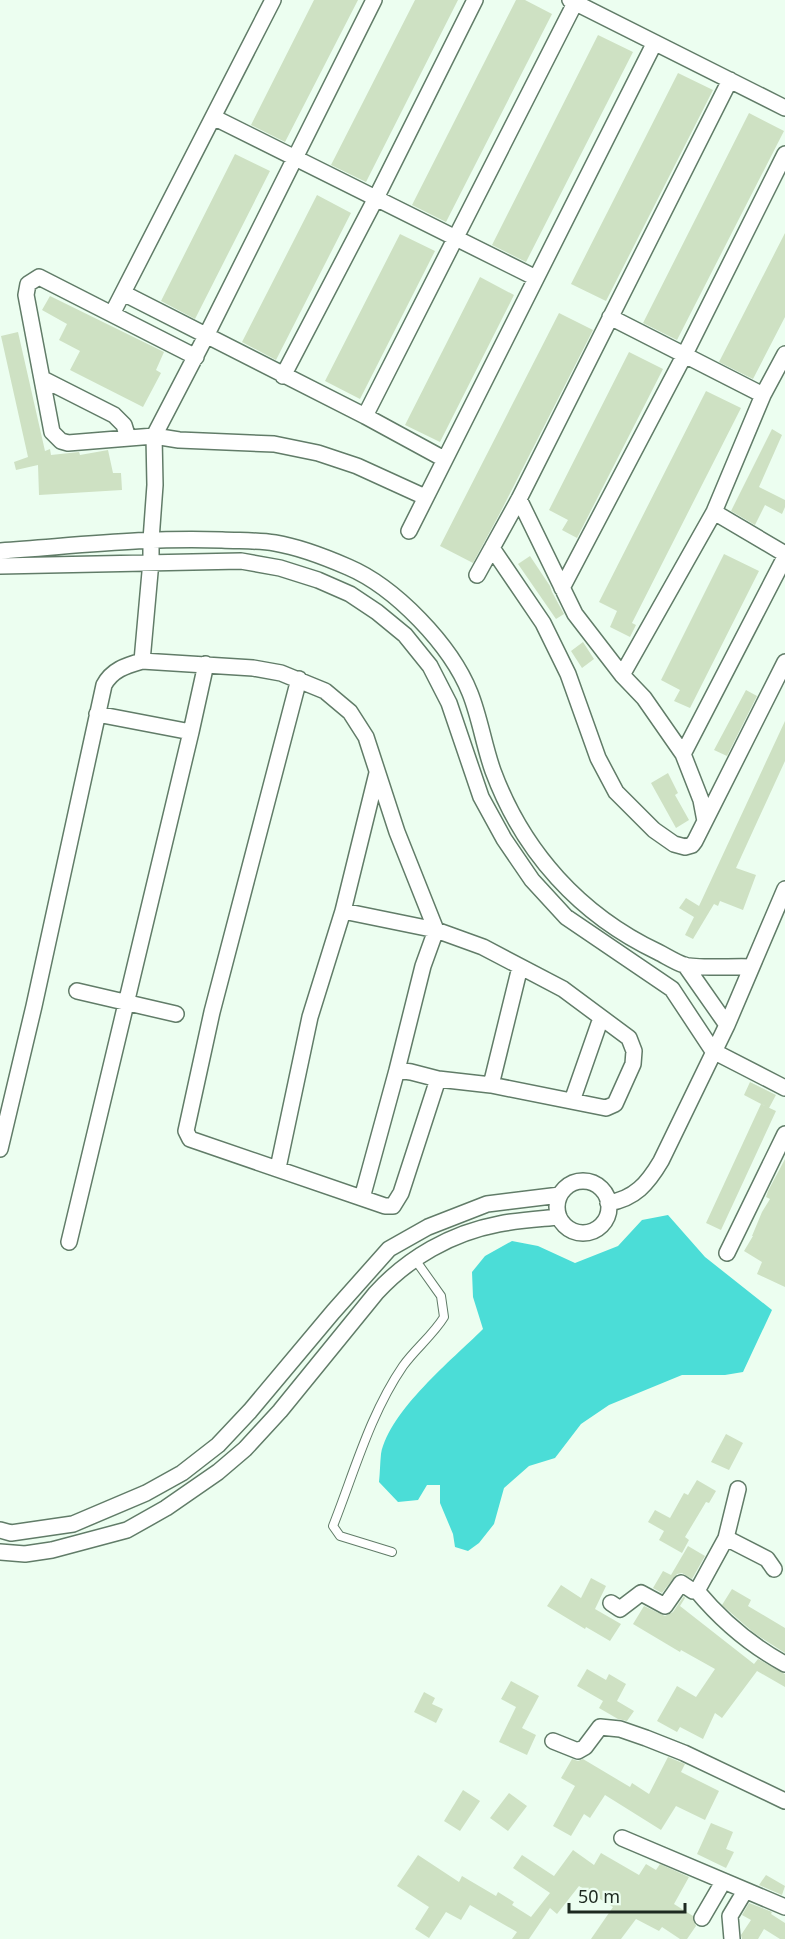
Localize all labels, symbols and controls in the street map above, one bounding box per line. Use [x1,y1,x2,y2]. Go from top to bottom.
scale bar [569,1876,684,1914]
text: 50 m [578,1884,620,1908]

